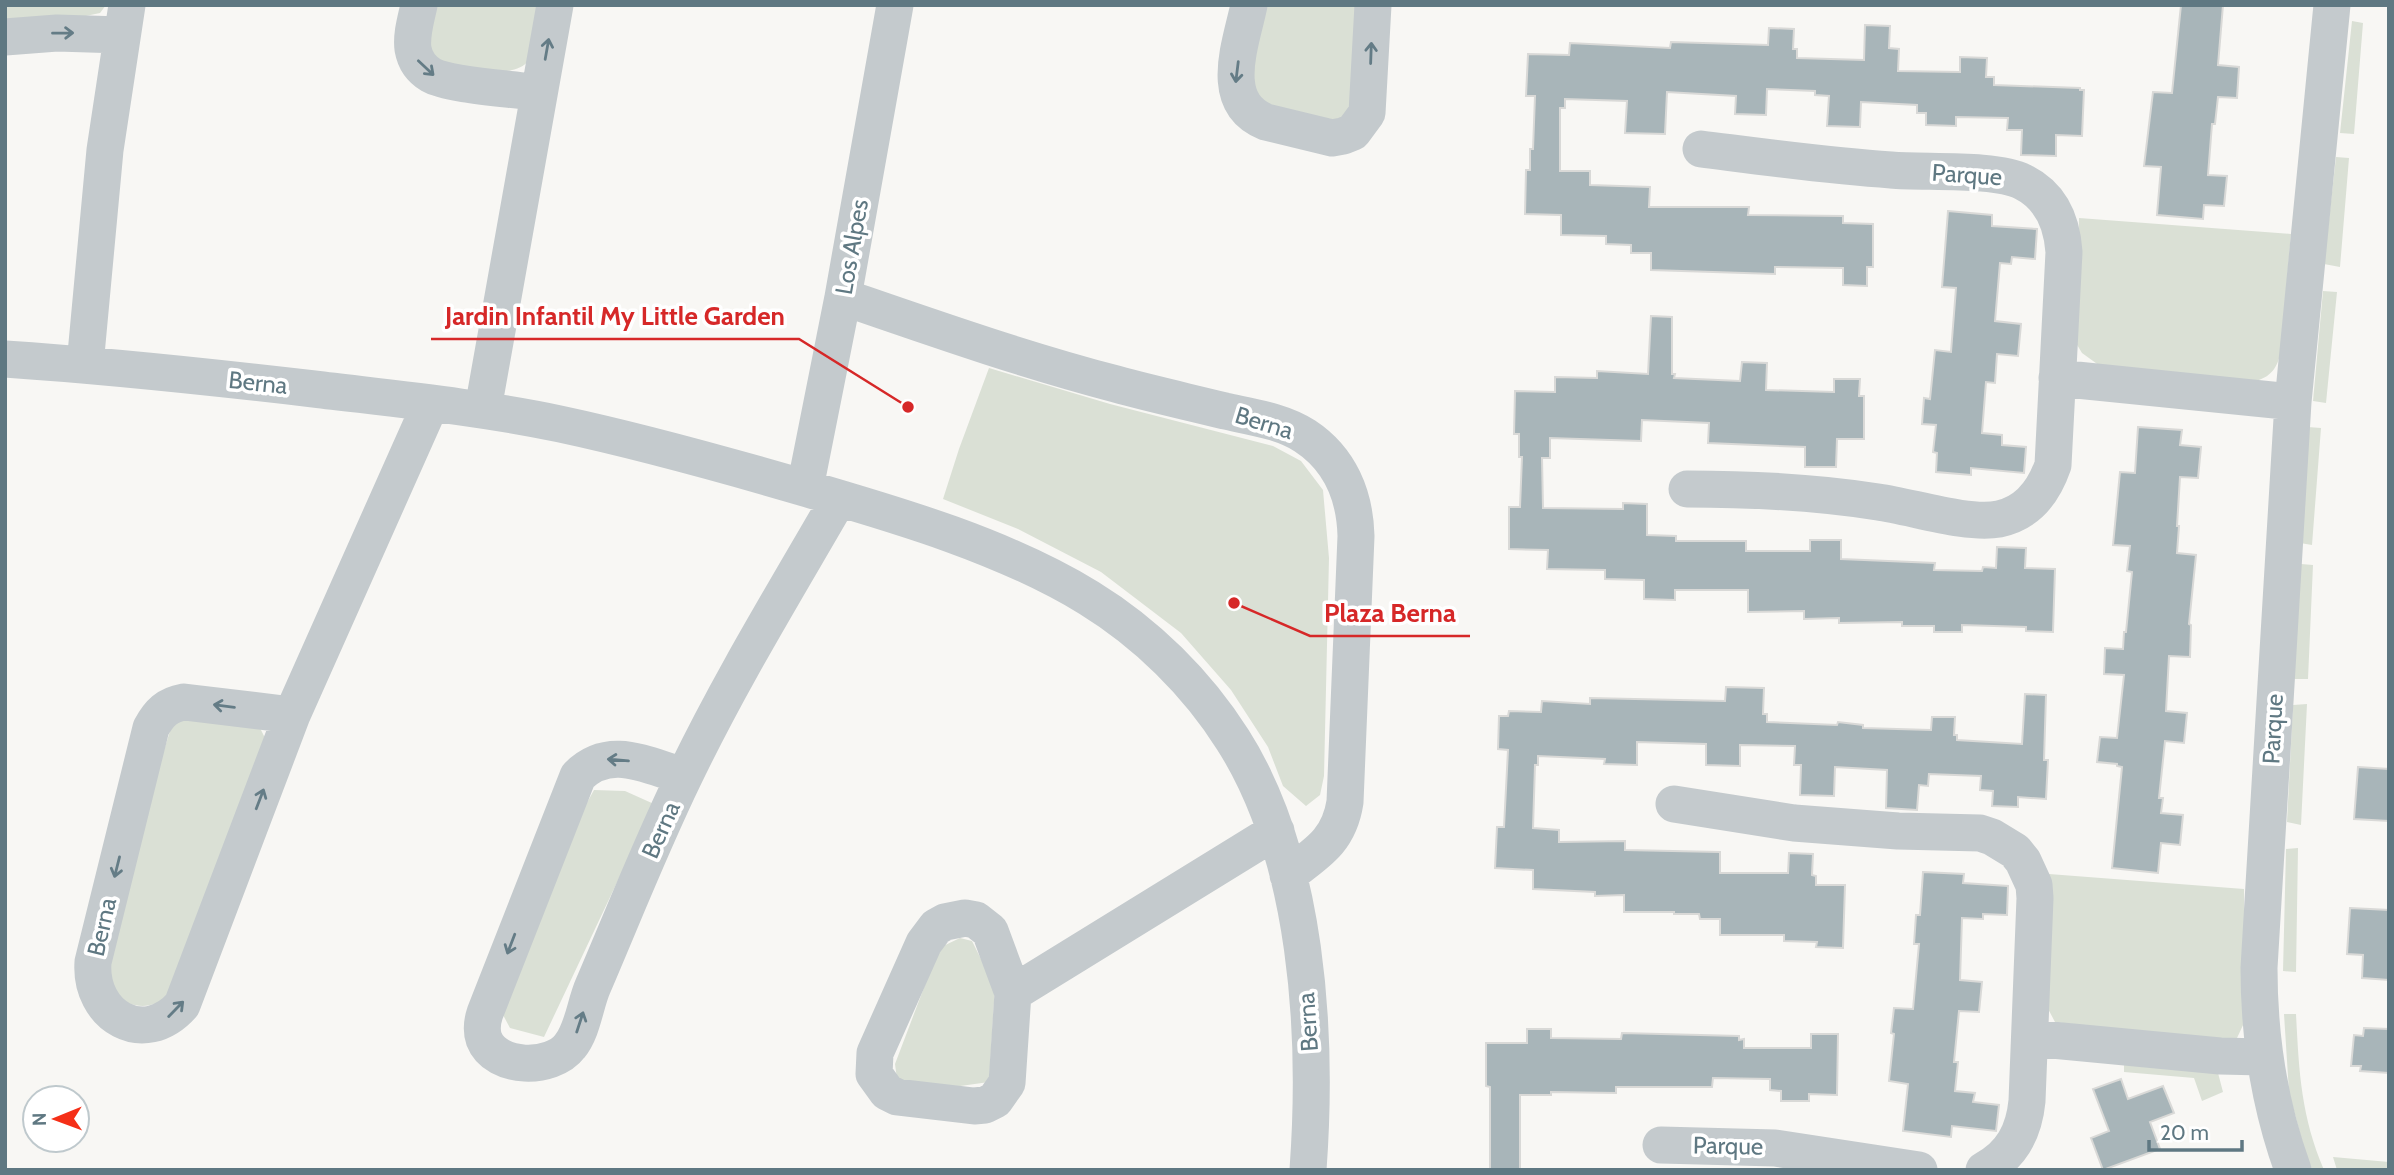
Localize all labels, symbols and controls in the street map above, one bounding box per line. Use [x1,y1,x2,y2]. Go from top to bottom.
one-way arrow [51,26,74,40]
one-way arrow [541,38,554,61]
one-way arrow [1365,42,1378,65]
one-way arrow [416,59,434,76]
one-way arrow [1230,60,1243,83]
street label: Parque [1931,158,2003,191]
street label: Los Alpes [829,197,874,297]
callout: Jardin Infantil My Little Garden [431,292,799,339]
text: Jardin Infantil My Little Garden [444,300,785,332]
street label: Berna [227,365,289,400]
street label: Berna [1232,400,1297,445]
callout: Plaza Berna [1310,589,1470,636]
text: Plaza Berna [1324,597,1456,629]
street label: Parque [2256,693,2289,765]
one-way arrow [213,700,236,713]
one-way arrow [608,753,630,766]
one-way arrow [255,789,268,811]
street label: Berna [635,796,686,863]
one-way arrow [110,855,123,878]
street label: Berna [81,894,122,959]
one-way arrow [504,933,517,955]
street label: Berna [1291,991,1324,1053]
one-way arrow [167,1001,184,1019]
one-way arrow [575,1011,587,1033]
north arrow [21,1084,91,1154]
scale bar [2149,1108,2242,1152]
text: N [28,1112,51,1126]
text: 20 m [2160,1120,2209,1145]
street label: Parque [1693,1130,1763,1161]

